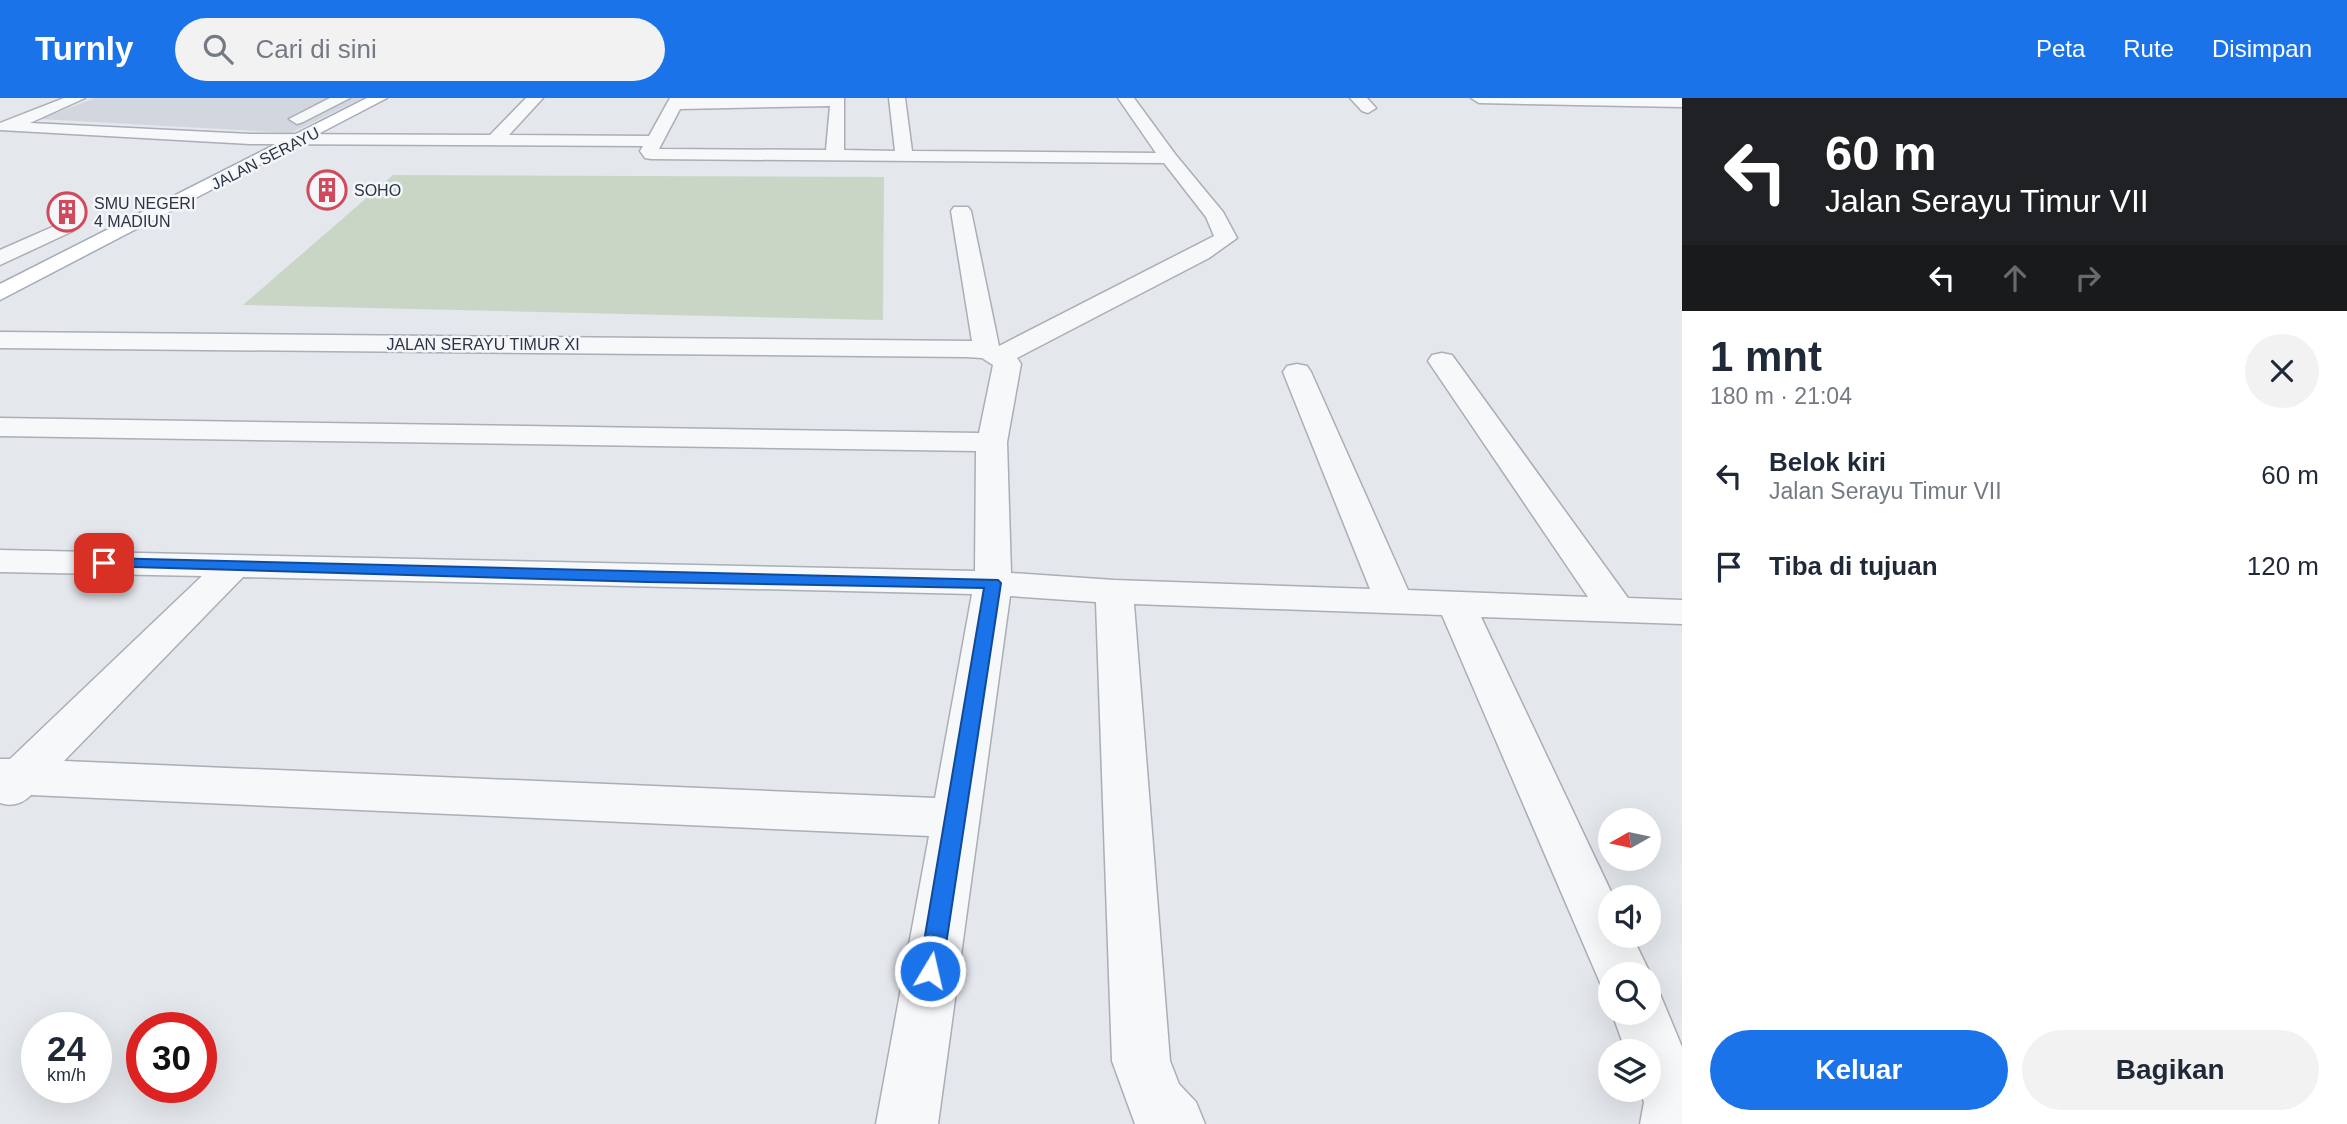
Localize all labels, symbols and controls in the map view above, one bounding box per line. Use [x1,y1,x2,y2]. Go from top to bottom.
search box [175,18,665,81]
text: Turnly [35,30,133,67]
icon: search [199,30,237,68]
text: Cari di sini [255,34,377,64]
text: Peta [2036,35,2085,62]
text: Rute [2123,35,2174,62]
text: Disimpan [2212,35,2312,62]
street label: JALAN SERAYU [208,124,322,193]
icon: left [1710,126,1801,217]
text: 60 m [1825,126,1937,180]
building icon: SOHO [306,169,348,211]
place label: SOHO [354,182,401,199]
text: Jalan Serayu Timur VII [1825,183,2149,219]
building icon: SMU NEGERI 4 MADIUN [46,191,88,233]
place label: SMU NEGERI 4 MADIUN [94,195,195,230]
icon: left [1923,259,1961,297]
icon: ahead [1996,259,2034,297]
icon: right [2069,259,2107,297]
text: 1 mnt [1710,333,1822,380]
button: close [2245,334,2319,408]
street label: JALAN SERAYU TIMUR XI [386,336,580,353]
text: 180 m · 21:04 [1710,383,1852,409]
text: Belok kiri [1769,447,1886,477]
icon: left [1710,457,1748,495]
text: 60 m [2261,460,2319,490]
text: Jalan Serayu Timur VII [1769,478,2002,504]
pin [74,533,134,593]
icon: arrive [85,544,123,582]
icon: arrive [1710,548,1748,586]
text: Tiba di tujuan [1769,551,1938,581]
text: 120 m [2247,551,2319,581]
north arrow [1598,808,1661,872]
map controls [1598,808,1661,1102]
button: sound [1598,885,1661,948]
position arrow [893,934,967,1008]
button: search [1598,962,1661,1025]
speed limit sign: 30 [126,1012,217,1103]
text: 24 [47,1029,86,1068]
button: Keluar [1710,1030,2008,1110]
button: Bagikan [2022,1030,2319,1110]
button: layers [1598,1039,1661,1102]
text: km/h [47,1065,86,1085]

